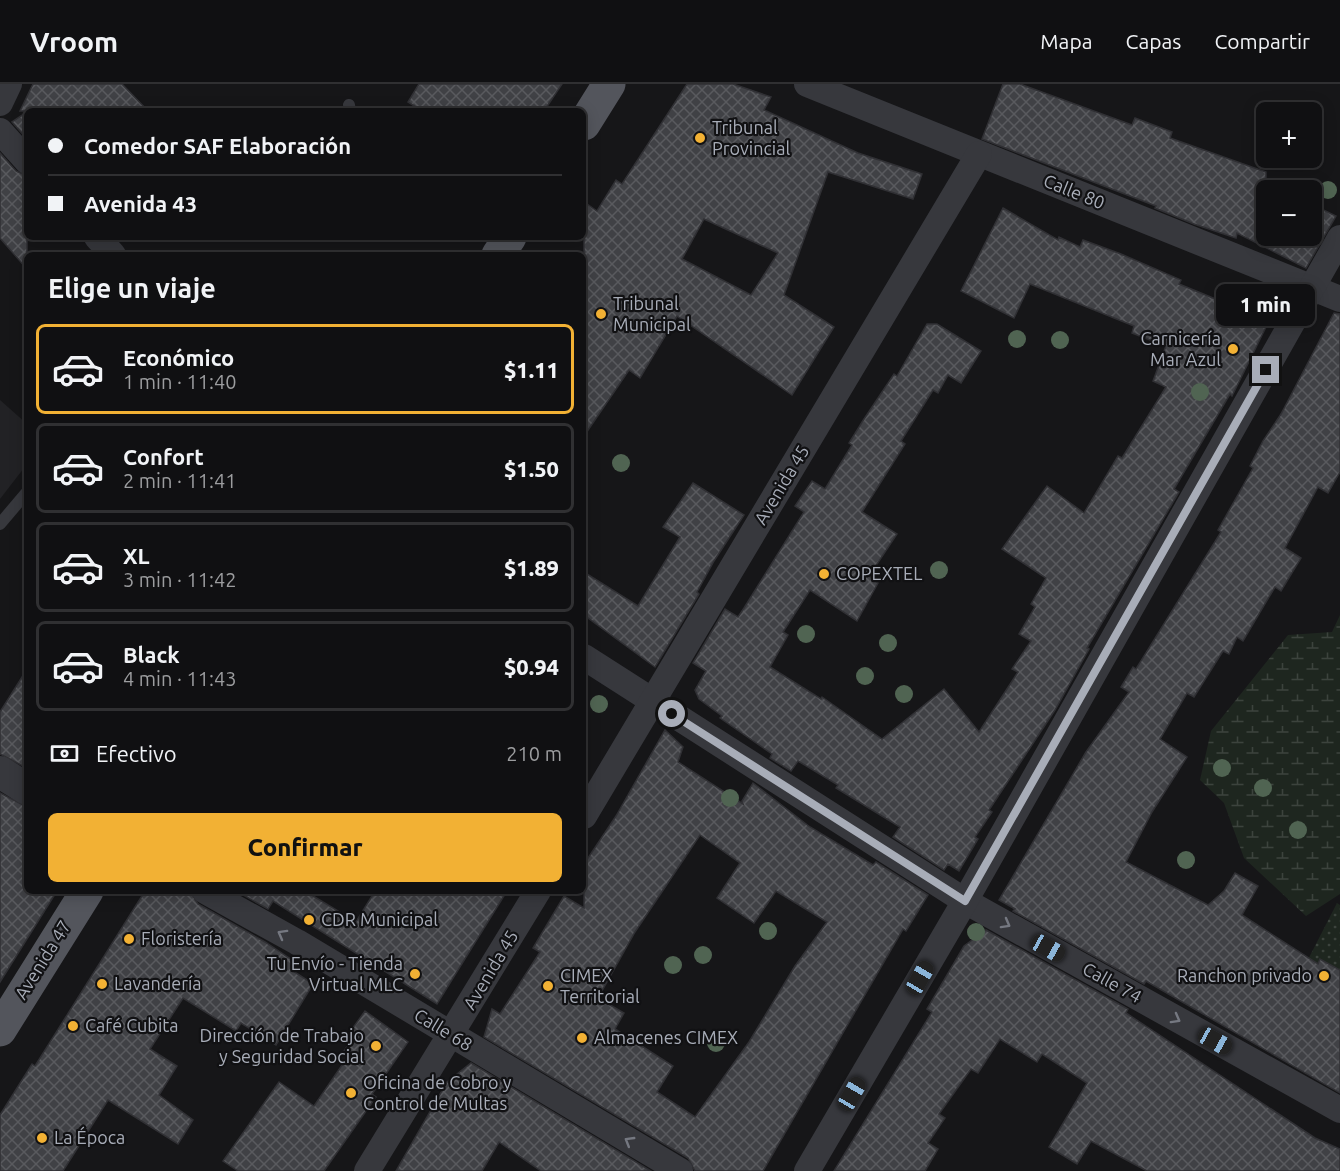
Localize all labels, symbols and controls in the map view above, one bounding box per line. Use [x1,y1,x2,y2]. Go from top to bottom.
text: Vroom [30,26,118,57]
text: Mapa [1040,29,1092,53]
text: Capas [1125,29,1181,53]
text: Compartir [1214,29,1310,53]
map controls [1256,102,1322,246]
button: + [1256,102,1322,168]
place label: Tribunal Provincial [712,117,790,158]
marker: Tribunal Provincial [693,131,707,145]
text: Comedor SAF Elaboración [84,133,351,158]
street label: Calle 80 [1041,170,1108,212]
button: − [1256,180,1322,246]
text: Avenida 43 [84,191,197,216]
text: Elige un viaje [48,273,216,303]
callout: 1 min [1216,283,1316,325]
place label: Tribunal Municipal [613,293,691,334]
text: 1 min [1240,293,1291,316]
marker: Tribunal Municipal [594,307,608,321]
place label: Carnicería Mar Azul [1141,328,1221,369]
icon: car [51,342,105,396]
marker: Carnicería Mar Azul [1226,342,1240,356]
text: Económico [123,345,234,370]
route end [1252,356,1279,383]
text: $1.11 [504,357,559,382]
text: 1 min · 11:40 [123,370,237,393]
icon: car [51,441,105,495]
street label: Avenida 45 [750,441,813,528]
text: Confort [123,444,204,469]
text: $1.50 [504,456,559,481]
text: 2 min · 11:41 [123,469,237,492]
icon: car [51,540,105,594]
text: XL [123,543,150,568]
text: $1.89 [504,555,559,580]
place label: COPEXTEL [836,563,922,583]
marker: COPEXTEL [817,567,831,581]
text: 3 min · 11:42 [123,568,237,591]
icon: car [51,639,105,693]
text: Black [123,642,180,667]
text: $0.94 [504,654,559,679]
text: 4 min · 11:43 [123,667,237,690]
route start [658,700,685,727]
icon: cash [48,737,81,770]
text: Efectivo [96,741,177,766]
text: 210 m [506,742,562,765]
button: Confirmar [48,813,562,882]
place label: CDR Municipal [321,909,438,929]
marker: CDR Municipal [302,913,316,927]
street label: Avenida 47 [10,916,74,1003]
one-way arrow [1000,917,1010,928]
street label: Avenida 45 [459,926,522,1013]
place label: Floristería [141,928,222,948]
one-way arrow [277,930,288,941]
car [1028,931,1068,965]
marker: Floristería [122,932,136,946]
place label: Tu Envío - Tienda Virtual MLC [267,953,403,994]
car [903,958,937,998]
street label: Calle 74 [1080,958,1145,1006]
place label: CIMEX Territorial [560,965,640,1006]
place label: Ranchon privado [1177,965,1312,985]
marker: Tu Envío - Tienda Virtual MLC [408,967,422,981]
marker: Ranchon privado [1317,969,1331,983]
place label: Lavandería [114,973,202,993]
marker: Lavandería [95,977,109,991]
marker: CIMEX Territorial [541,979,555,993]
street label: Calle 68 [411,1004,476,1054]
one-way arrow [1170,1012,1180,1023]
place label: Café Cubita [85,1015,179,1035]
marker: Café Cubita [66,1019,80,1033]
car [1195,1024,1235,1058]
place label: Dirección de Trabajo y Seguridad Social [199,1025,364,1066]
place label: Almacenes CIMEX [594,1027,738,1047]
marker: Almacenes CIMEX [575,1031,589,1045]
marker: Dirección de Trabajo y Seguridad Social [369,1039,383,1053]
place label: Oficina de Cobro y Control de Multas [363,1072,512,1113]
car [835,1074,869,1114]
marker: Oficina de Cobro y Control de Multas [344,1086,358,1100]
place label: La Época [54,1126,125,1147]
marker: La Época [35,1131,49,1145]
one-way arrow [625,1137,635,1148]

